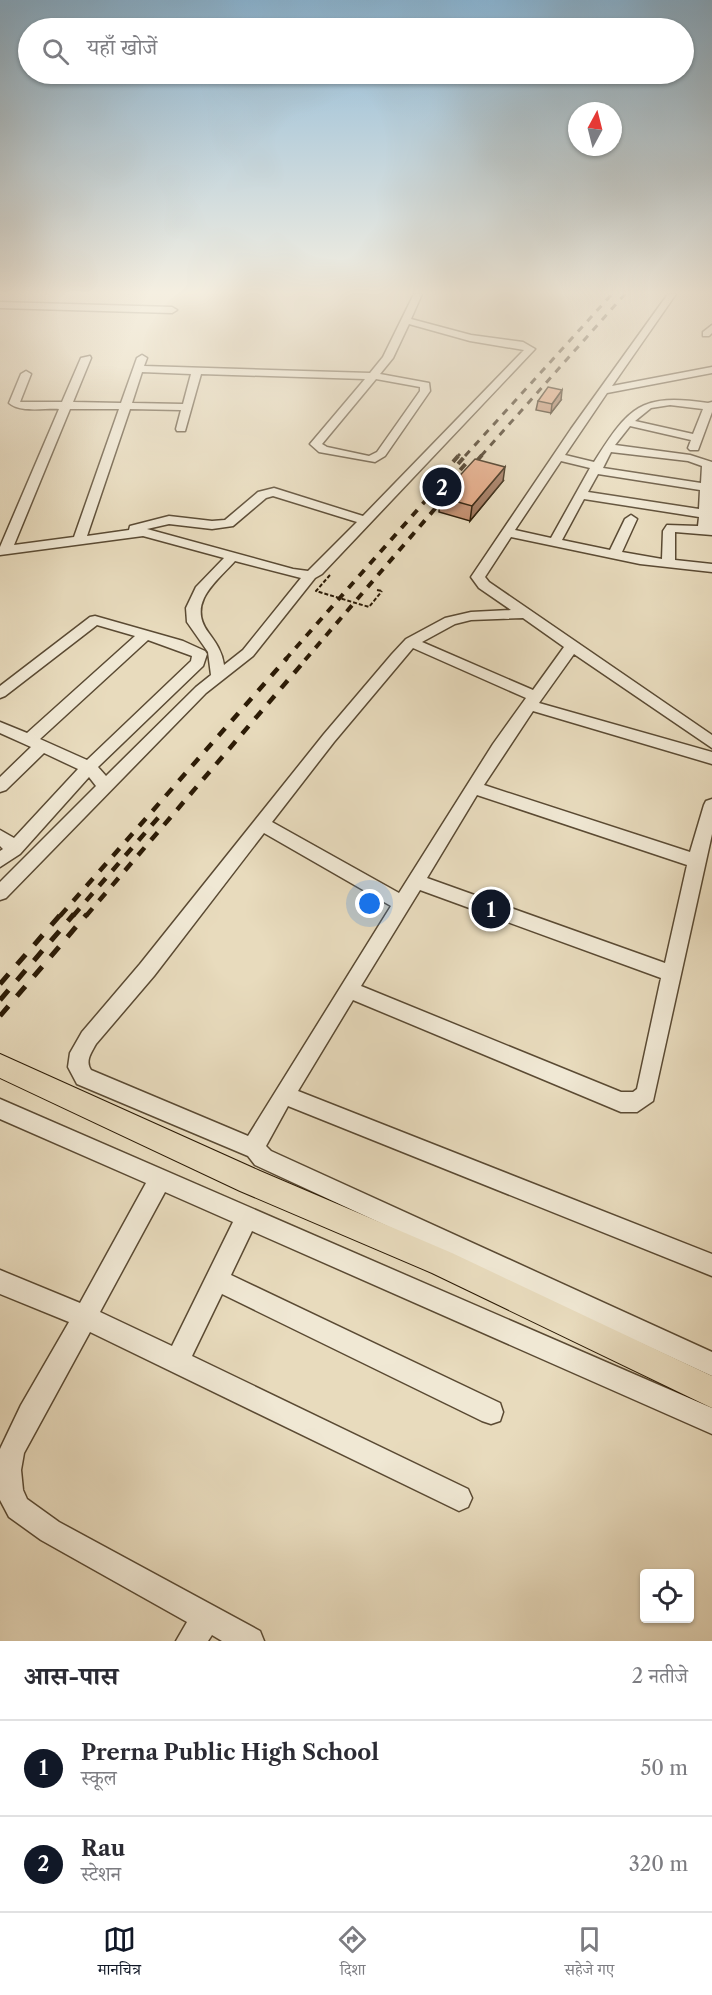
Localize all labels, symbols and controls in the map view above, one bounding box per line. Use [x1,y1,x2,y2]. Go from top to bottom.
search box [18,18,694,84]
text: यहाँ खोजें [87,34,157,61]
icon: search [39,35,72,68]
north arrow [568,102,622,156]
pin: 2 [422,464,462,510]
pin: 1 [472,886,510,932]
your location [355,889,384,918]
map controls [640,1569,694,1623]
button: locate [640,1569,694,1623]
text: आस-पास [24,1660,118,1692]
text: 2 नतीजे [632,1664,688,1688]
text: Prerna Public High School [81,1739,379,1766]
text: 1 [39,1756,48,1780]
text: 50 m [641,1756,688,1780]
text: स्कूल [81,1766,117,1790]
text: Rau [81,1835,125,1862]
text: 2 [38,1852,49,1876]
text: 320 m [629,1852,688,1876]
text: स्टेशन [81,1862,121,1886]
tab: मानचित्र [98,1923,141,1985]
tab: दिशा [336,1923,369,1985]
tab: सहेजे गए [565,1923,614,1985]

